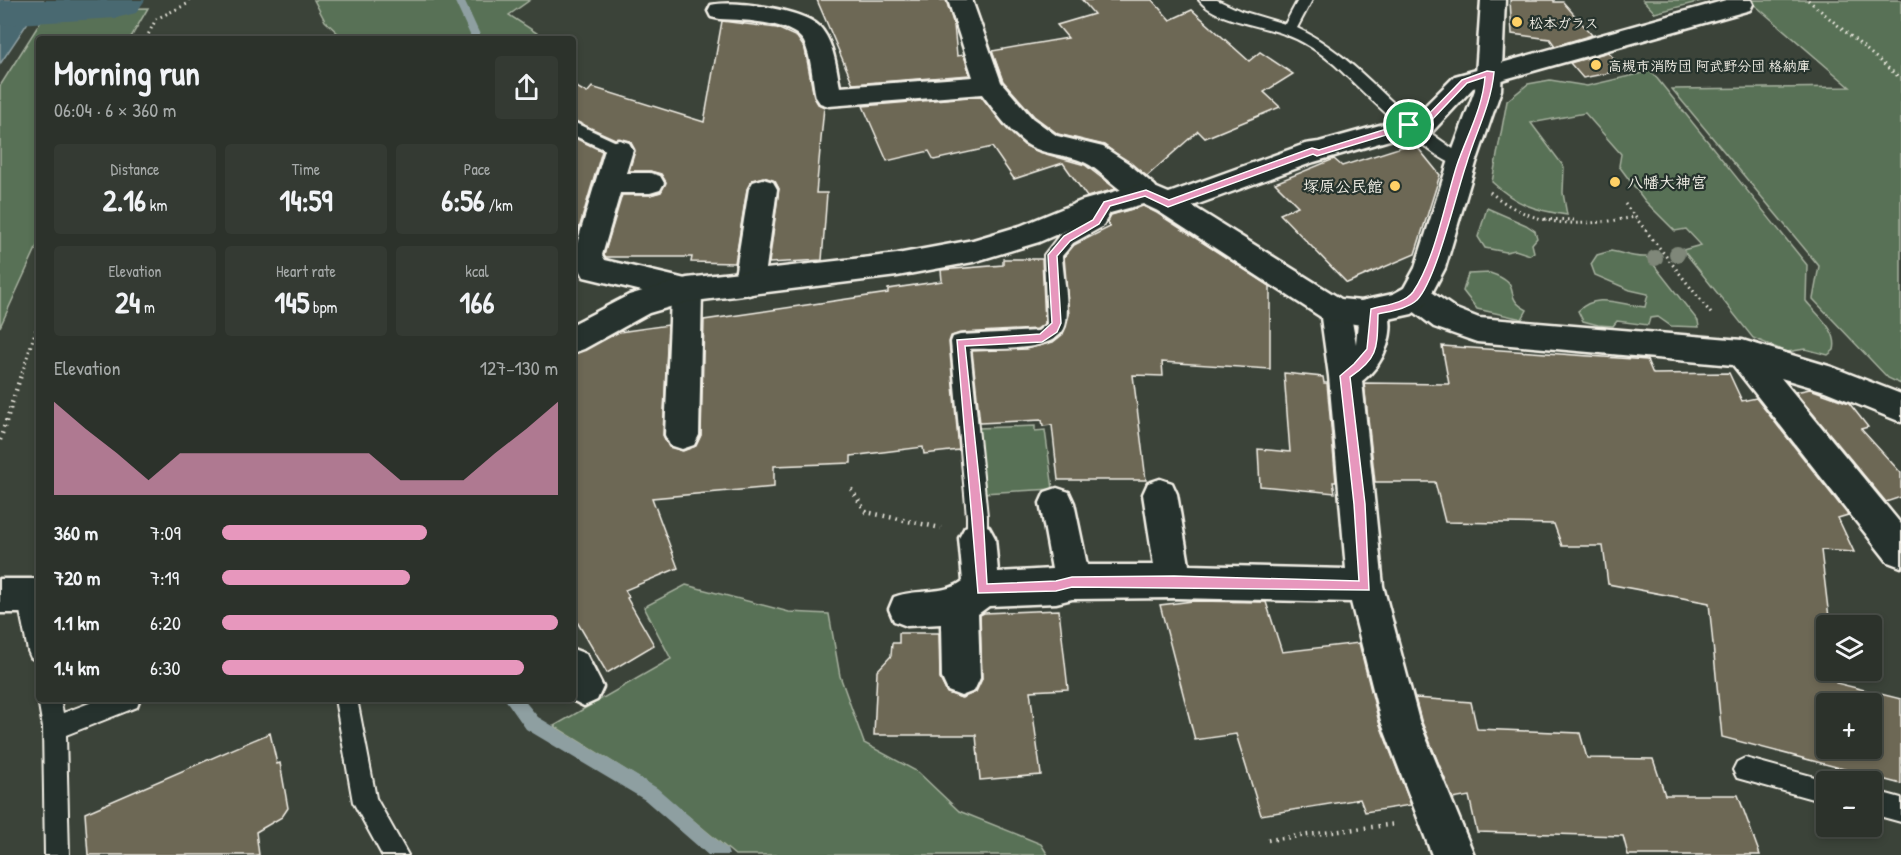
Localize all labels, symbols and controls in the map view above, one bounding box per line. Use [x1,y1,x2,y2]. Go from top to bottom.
place label: 松本ガラス [1529,13,1598,32]
marker: 松本ガラス [1510,15,1524,29]
text: Morning run [54,51,200,95]
button: share [495,56,558,119]
place label: 高槻市消防団 阿武野分団 格納庫 [1608,56,1810,75]
marker: 高槻市消防団 阿武野分団 格納庫 [1589,58,1603,72]
text: 06:04 · 6 × 360 m [54,96,176,123]
pin [1383,99,1434,150]
icon: arrive [1392,108,1425,141]
text: Distance [111,158,159,180]
text: Time [292,158,320,180]
text: Pace [464,158,490,180]
place label: 八幡大神宮 [1627,171,1707,193]
place label: 塚原公民館 [1303,175,1383,197]
marker: 八幡大神宮 [1608,175,1622,189]
marker: 塚原公民館 [1388,179,1402,193]
text: 2.16 [103,180,146,220]
text: 14:59 [280,180,332,220]
text: 6:56 [441,180,485,220]
text: km [146,194,167,216]
text: /km [485,194,513,216]
text: Elevation [108,260,162,282]
text: Heart rate [276,260,336,282]
text: kcal [465,260,489,282]
text: 24 [115,282,140,322]
text: 145 [275,282,309,322]
text: 166 [460,282,494,322]
text: m [140,296,155,318]
text: bpm [309,296,337,318]
text: Elevation [54,354,120,381]
text: 127–130 m [480,354,558,381]
text: 360 m [54,519,98,546]
text: 7:09 [150,519,181,546]
text: 720 m [54,564,100,591]
text: 7:19 [150,564,179,591]
text: 1.1 km [54,609,99,636]
text: 6:20 [150,609,181,636]
map controls [1816,615,1882,837]
button: layers [1816,615,1882,681]
text: 1.4 km [54,654,100,681]
text: 6:30 [150,654,181,681]
button: + [1816,693,1882,759]
button: − [1816,771,1882,837]

